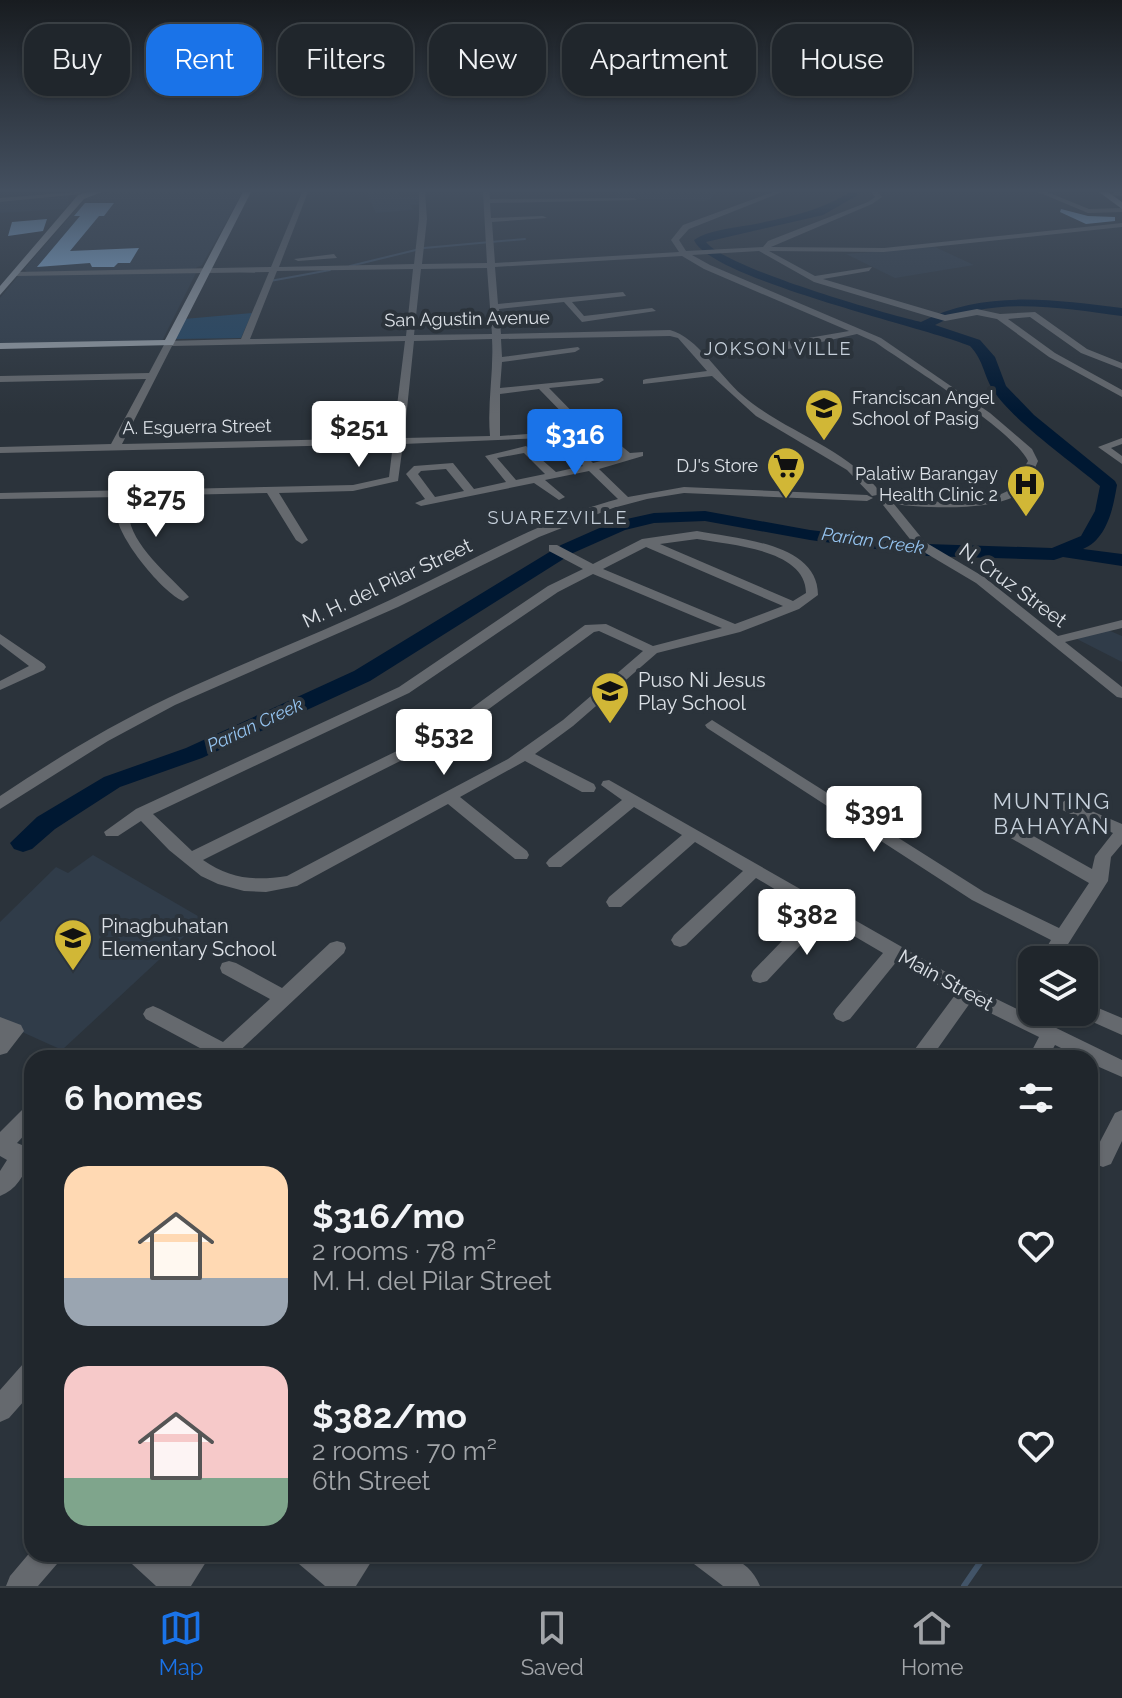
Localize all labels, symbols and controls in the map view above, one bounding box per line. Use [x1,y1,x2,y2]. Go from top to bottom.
chip: Buy [24,24,130,96]
chip: Rent [146,24,262,96]
chip: Filters [278,24,413,96]
chip: New [429,24,546,96]
chip: Apartment [562,24,756,96]
chip: House [772,24,912,96]
street label: San Agustin Avenue [384,307,550,330]
district label: JOKSON VILLE [704,338,852,359]
school or university icon: Franciscan Angel School of Pasig [803,387,845,442]
place label: Franciscan Angel School of Pasig [852,387,995,429]
pin: $251 [312,401,406,469]
pin: $316 [528,409,622,477]
text: $251 [330,412,388,442]
street label: A. Esguerra Street [122,415,272,438]
text: $316 [545,420,605,450]
supermarket icon: DJ's Store [765,445,807,500]
place label: DJ's Store [676,455,758,476]
place label: Palatiw Barangay Health Clinic 2 [855,463,998,505]
hospital icon: Palatiw Barangay Health Clinic 2 [1005,463,1047,518]
pin: $275 [109,471,203,539]
text: $275 [126,482,186,512]
district label: SUAREZVILLE [488,507,628,528]
water label: Parian Creek [820,523,926,558]
street label: M. H. del Pilar Street [298,533,476,633]
street label: N. Cruz Street [954,538,1072,632]
place label: Puso Ni Jesus Play School [638,668,766,715]
school or university icon: Puso Ni Jesus Play School [589,670,631,725]
water label: Parian Creek [203,693,306,756]
pin: $532 [397,709,491,777]
text: $532 [414,720,474,750]
pin: $391 [827,786,921,854]
district label: MUNTING BAHAYAN [993,788,1111,839]
text: $391 [844,797,904,827]
pin: $382 [760,889,854,957]
text: $382 [776,900,838,930]
place label: Pinagbuhatan Elementary School [101,914,277,961]
school or university icon: Pinagbuhatan Elementary School [52,917,94,972]
street label: Main Street [894,944,998,1016]
map controls [1018,946,1098,1026]
button: layers [1018,946,1098,1026]
icon: filters [1014,1076,1058,1120]
text: 6 homes [64,1078,203,1118]
text: $316/mo [312,1196,465,1236]
icon: home [128,1198,224,1294]
icon: heart [1014,1224,1058,1268]
text: 2 rooms · 78 m² [312,1236,496,1266]
text: M. H. del Pilar Street [312,1266,552,1296]
text: $382/mo [312,1396,467,1436]
icon: home [128,1398,224,1494]
icon: heart [1014,1424,1058,1468]
text: 2 rooms · 70 m² [312,1436,497,1466]
text: 6th Street [312,1466,430,1496]
tab: Map [159,1606,203,1680]
tab: Saved [521,1606,584,1680]
tab: Home [901,1606,963,1680]

